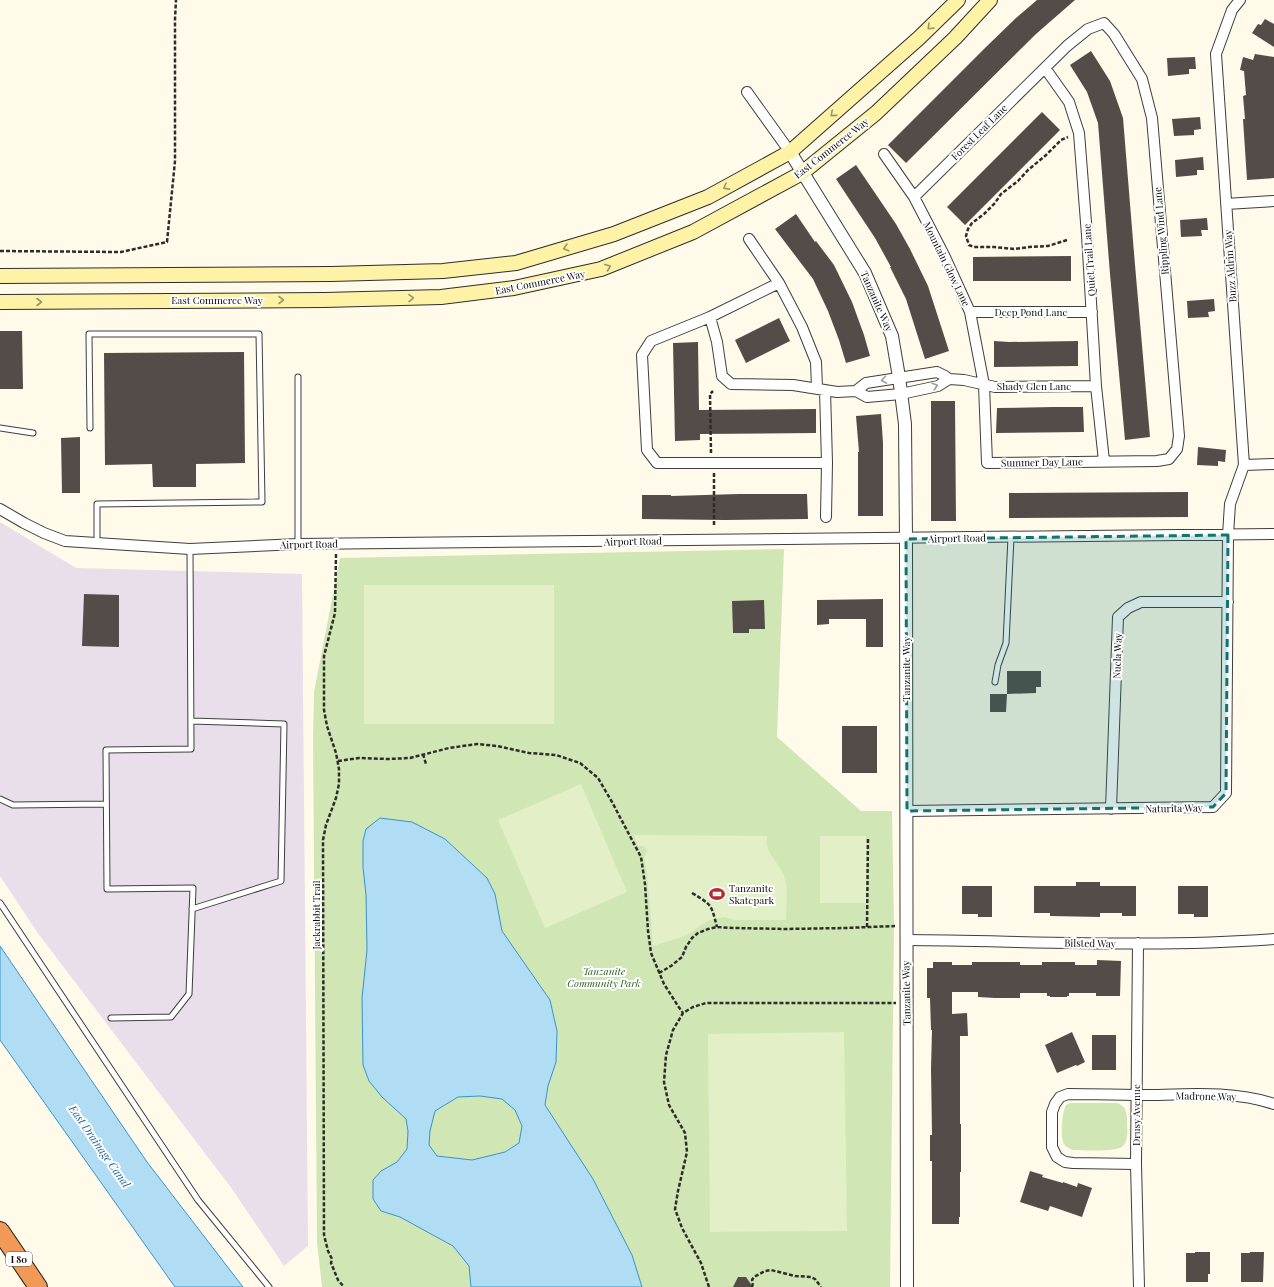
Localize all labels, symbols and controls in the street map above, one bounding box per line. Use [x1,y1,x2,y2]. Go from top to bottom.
one-way arrow [927,22,935,30]
street label: Forest Leaf Lane [948,101,1010,163]
one-way arrow [830,109,837,116]
street label: East Commerce Way [791,114,871,182]
one-way arrow [723,182,730,189]
street label: Rippling Wind Lane [1150,187,1172,275]
street label: Mountain Glow Lane [920,219,974,309]
street label: Quiet Trail Lane [1079,223,1099,297]
street label: Buzz Aldrin Way [1220,229,1240,303]
one-way arrow [562,243,569,252]
one-way arrow [604,263,611,271]
street label: East Commerce Way [494,266,586,298]
street label: Tanzanite Way [857,268,897,334]
street label: East Commerce Way [171,293,263,307]
one-way arrow [408,294,414,302]
one-way arrow [278,296,284,304]
one-way arrow [36,298,42,306]
street label: Deep Pond Lane [994,305,1068,319]
one-way arrow [881,375,887,384]
street label: Shady Glen Lane [997,379,1071,393]
one-way arrow [931,382,938,391]
street label: Summer Day Lane [1001,454,1083,470]
street label: Airport Road [927,530,986,546]
street label: Airport Road [603,533,662,549]
street label: Airport Road [279,536,338,552]
street label: Nucla Way [1109,633,1125,679]
street label: Tanzanite Way [899,637,913,701]
street label: Naturita Way [1145,800,1203,816]
street label: Jackrabbit Trail [309,880,323,951]
place label: Tanzanite Skatepark [729,881,774,907]
sports icon: Tanzanite Skatepark [708,885,726,903]
street label: Bilsted Way [1064,936,1116,950]
street label: Tanzanite Way [898,960,914,1026]
park label: Tanzanite Community Park [567,964,641,990]
street label: Drusy Avenue [1129,1084,1143,1146]
street label: Madrone Way [1175,1088,1237,1104]
water label: East Drainage Canal [65,1101,135,1191]
road number: I 80 [6,1252,32,1266]

